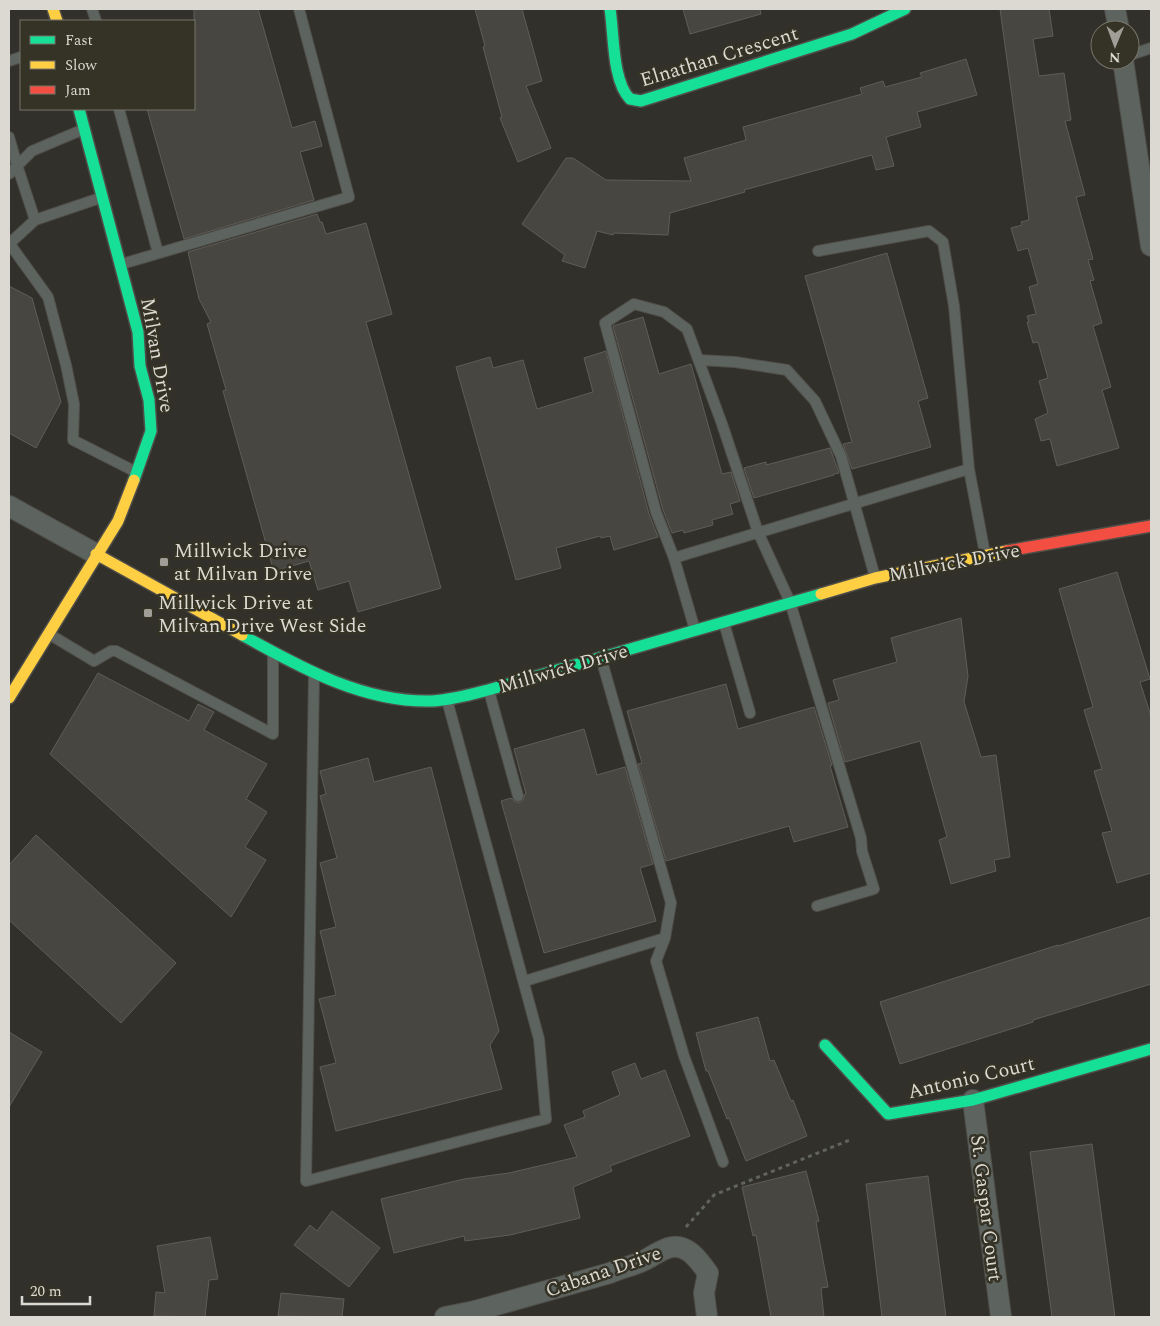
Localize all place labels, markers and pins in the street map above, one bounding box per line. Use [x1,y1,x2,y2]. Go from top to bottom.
place label: Millwick Drive at Milvan Drive [174,536,312,589]
marker: Millwick Drive at Milvan Drive [158,556,170,568]
place label: Millwick Drive at Milvan Drive West Side [158,588,366,641]
marker: Millwick Drive at Milvan Drive West Side [142,607,154,619]

